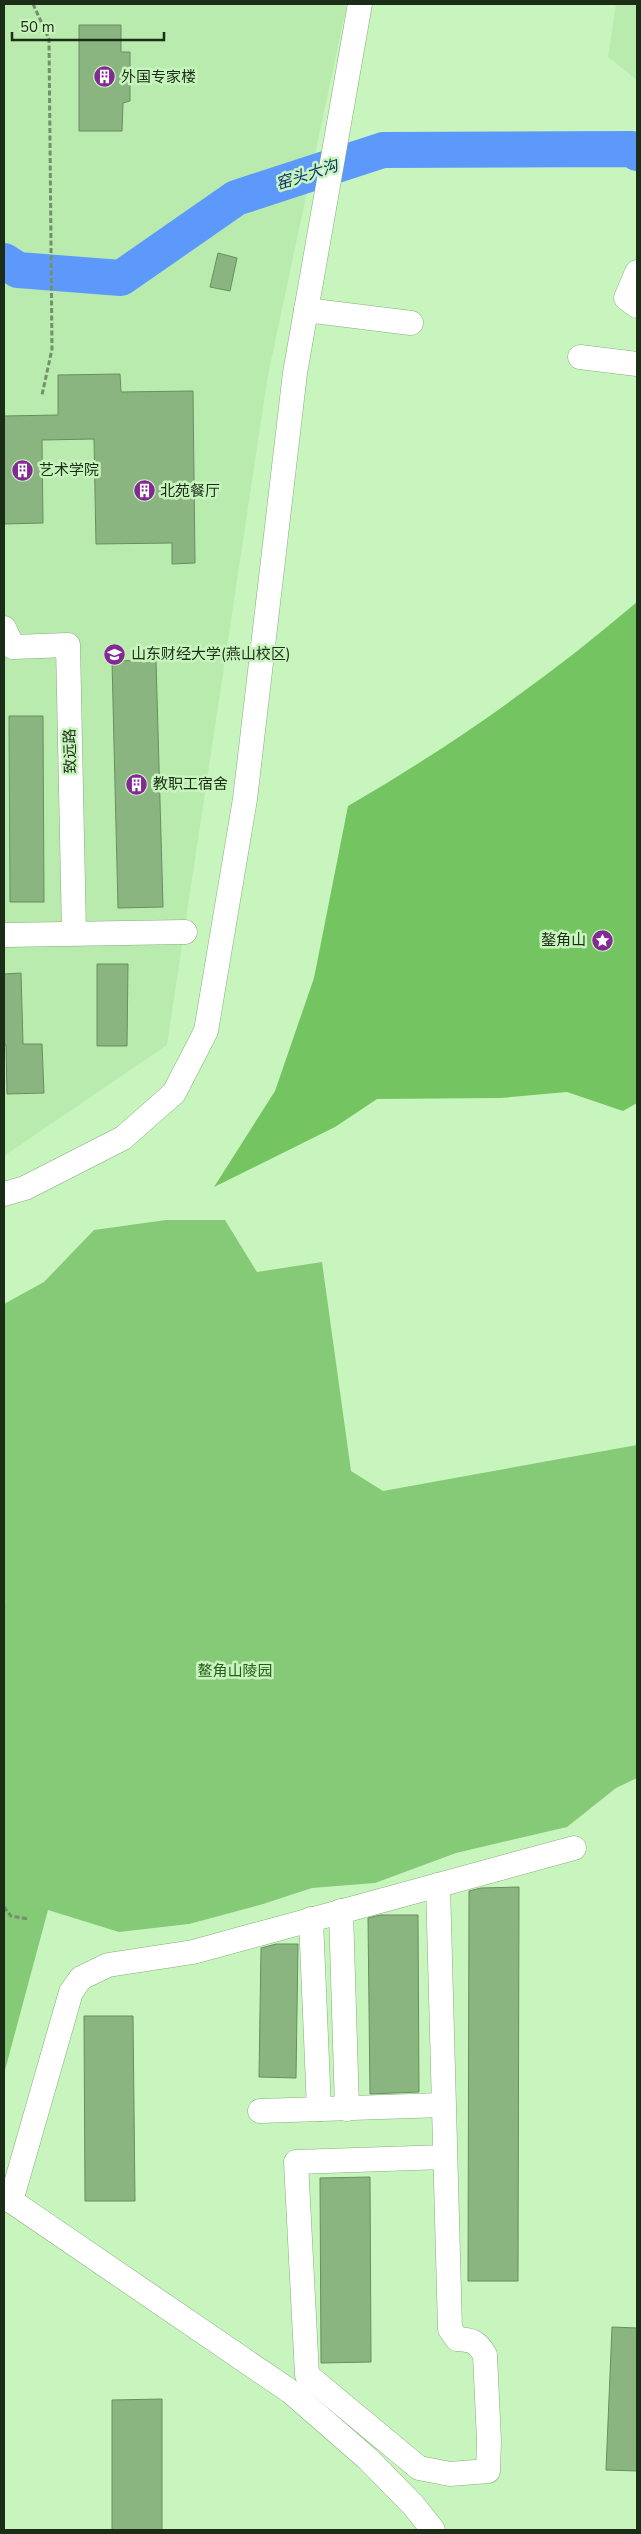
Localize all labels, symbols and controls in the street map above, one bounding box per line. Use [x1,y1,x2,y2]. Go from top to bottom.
scale bar [12,10,165,42]
text: 50 m [20,17,55,37]
building icon: 外国专家楼 [93,65,117,89]
place label: 外国专家楼 [121,67,196,87]
water label: 窑头大沟 [273,154,343,195]
building icon: 艺术学院 [11,458,35,482]
place label: 艺术学院 [39,460,99,480]
building icon: 北苑餐厅 [132,479,156,503]
place label: 北苑餐厅 [160,481,220,501]
school or university icon: 山东财经大学(燕山校区) [103,642,127,666]
place label: 山东财经大学(燕山校区) [131,644,291,664]
street label: 致远路 [60,728,80,774]
building icon: 教职工宿舍 [125,772,149,796]
place label: 教职工宿舍 [153,774,228,794]
place icon: 鏊角山 [590,928,614,952]
place label: 鏊角山 [541,930,586,950]
park label: 鳌角山陵园 [197,1661,273,1681]

